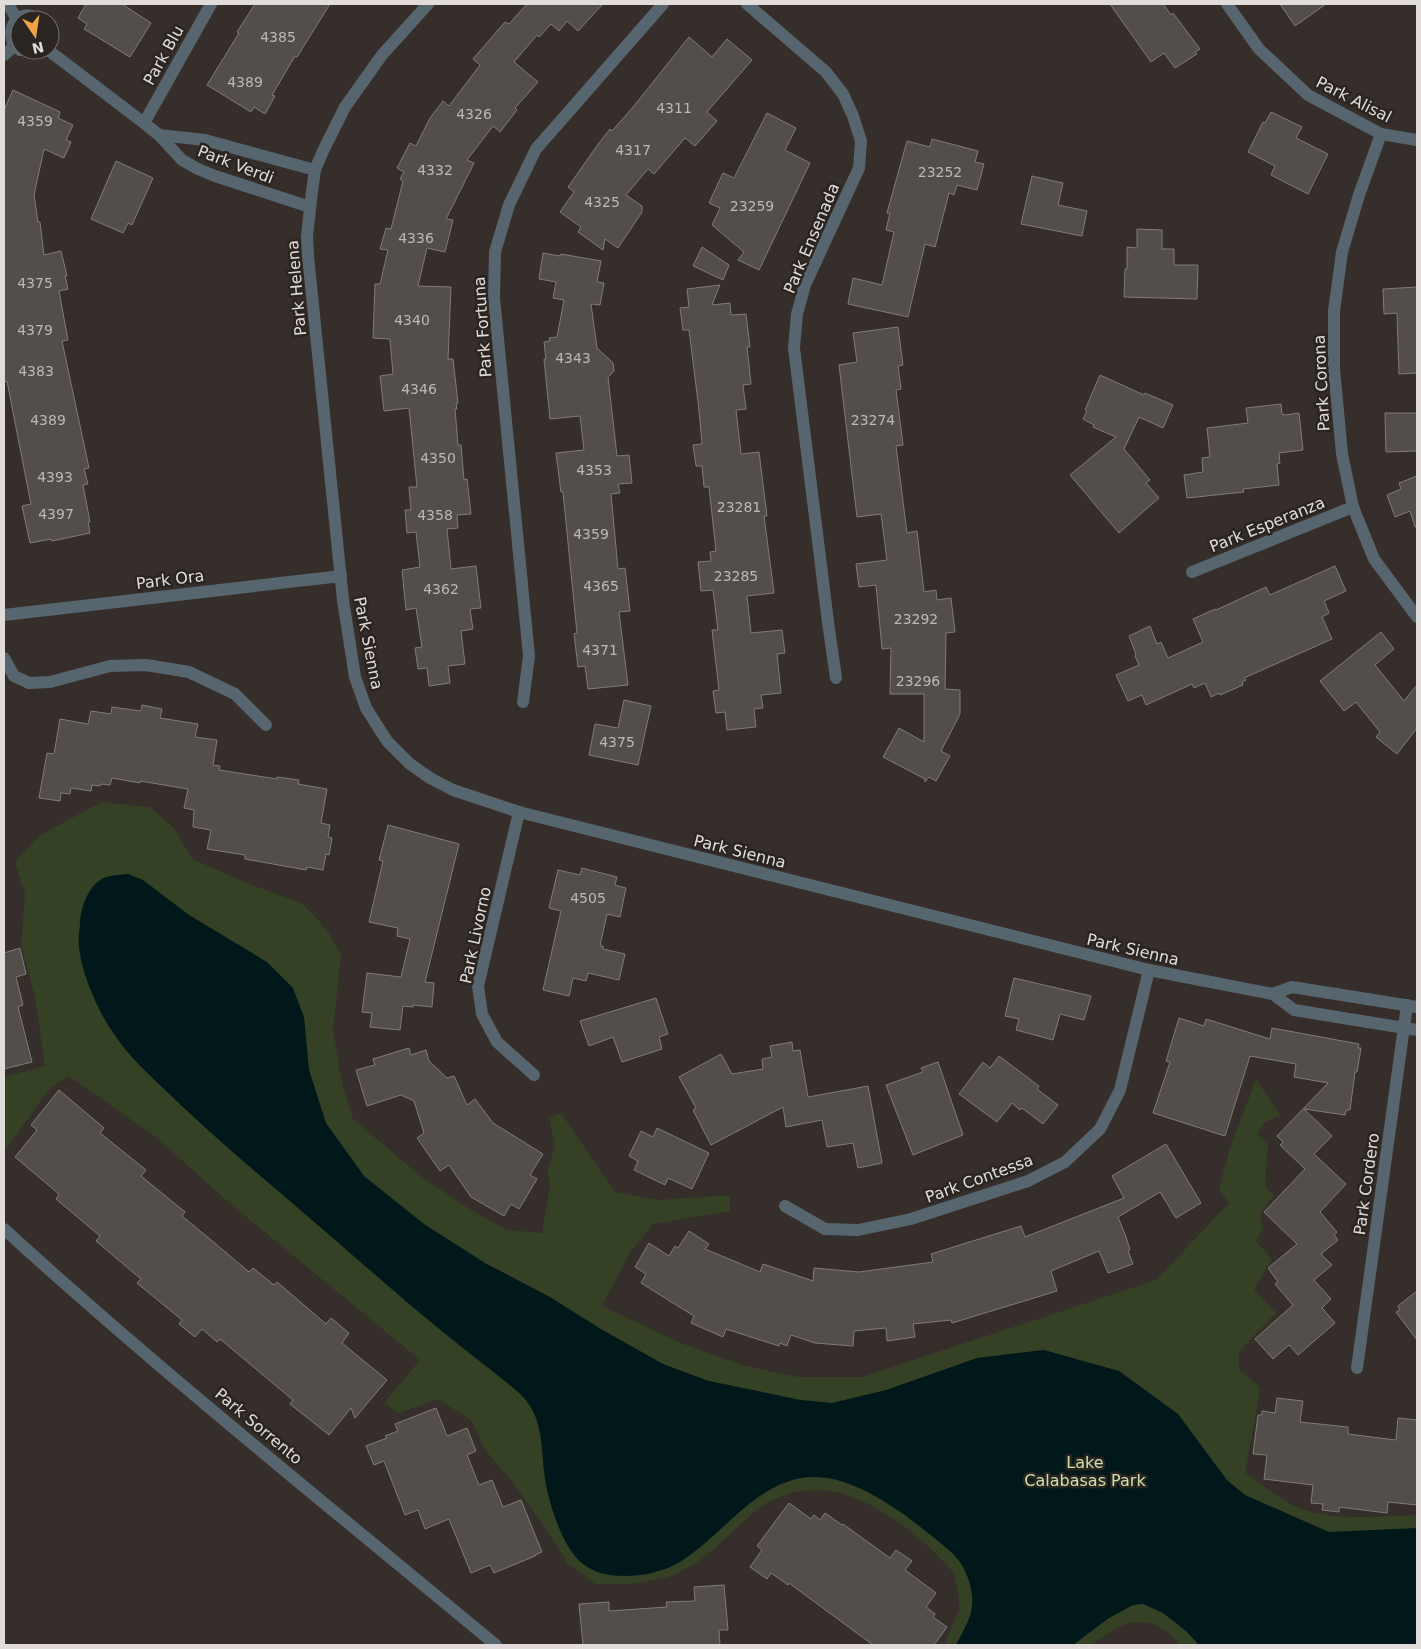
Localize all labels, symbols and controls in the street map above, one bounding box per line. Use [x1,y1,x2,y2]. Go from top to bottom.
north arrow [10,10,60,60]
street label: Park Blu [139,22,188,88]
house number: 4385 [260,29,296,45]
text: N [30,39,45,57]
street label: Park Alisal [1313,72,1395,127]
house number: 4389 [227,74,263,90]
house number: 4311 [656,100,692,116]
house number: 4326 [456,106,492,122]
house number: 4359 [17,113,53,129]
street label: Park Verdi [195,141,277,188]
house number: 4317 [615,142,651,158]
house number: 4332 [417,162,453,178]
house number: 23252 [918,164,962,180]
street label: Park Ensenada [780,180,843,296]
house number: 4325 [584,194,620,210]
house number: 23259 [730,198,774,214]
house number: 4336 [398,230,434,246]
street label: Park Helena [283,239,310,336]
house number: 4375 [17,275,53,291]
street label: Park Fortuna [469,276,495,378]
house number: 4340 [394,312,430,328]
house number: 4379 [17,322,53,338]
street label: Park Corona [1309,334,1334,432]
house number: 4343 [555,350,591,366]
house number: 4383 [18,363,54,379]
house number: 4346 [401,381,437,397]
house number: 4389 [30,412,66,428]
house number: 23274 [851,412,895,428]
house number: 4350 [420,450,456,466]
house number: 4353 [576,462,612,478]
house number: 4393 [37,469,73,485]
street label: Park Esperanza [1207,493,1328,556]
house number: 23281 [717,499,761,515]
house number: 4397 [38,506,74,522]
house number: 4358 [417,507,453,523]
house number: 4359 [573,526,609,542]
street label: Park Ora [135,566,205,593]
house number: 23285 [714,568,758,584]
house number: 4365 [583,578,619,594]
house number: 4362 [423,581,459,597]
street label: Park Sienna [350,595,387,691]
house number: 23292 [894,611,938,627]
house number: 4371 [582,642,618,658]
house number: 23296 [896,673,940,689]
house number: 4375 [599,734,635,750]
street label: Park Sienna [692,831,788,872]
street label: Park Livorno [456,885,495,985]
house number: 4505 [570,890,606,906]
street label: Park Sienna [1085,930,1181,969]
street label: Park Cordero [1350,1132,1383,1236]
street label: Park Contessa [923,1150,1036,1207]
street label: Park Sorrento [211,1384,306,1468]
park label: Lake Calabasas Park [1024,1453,1146,1490]

